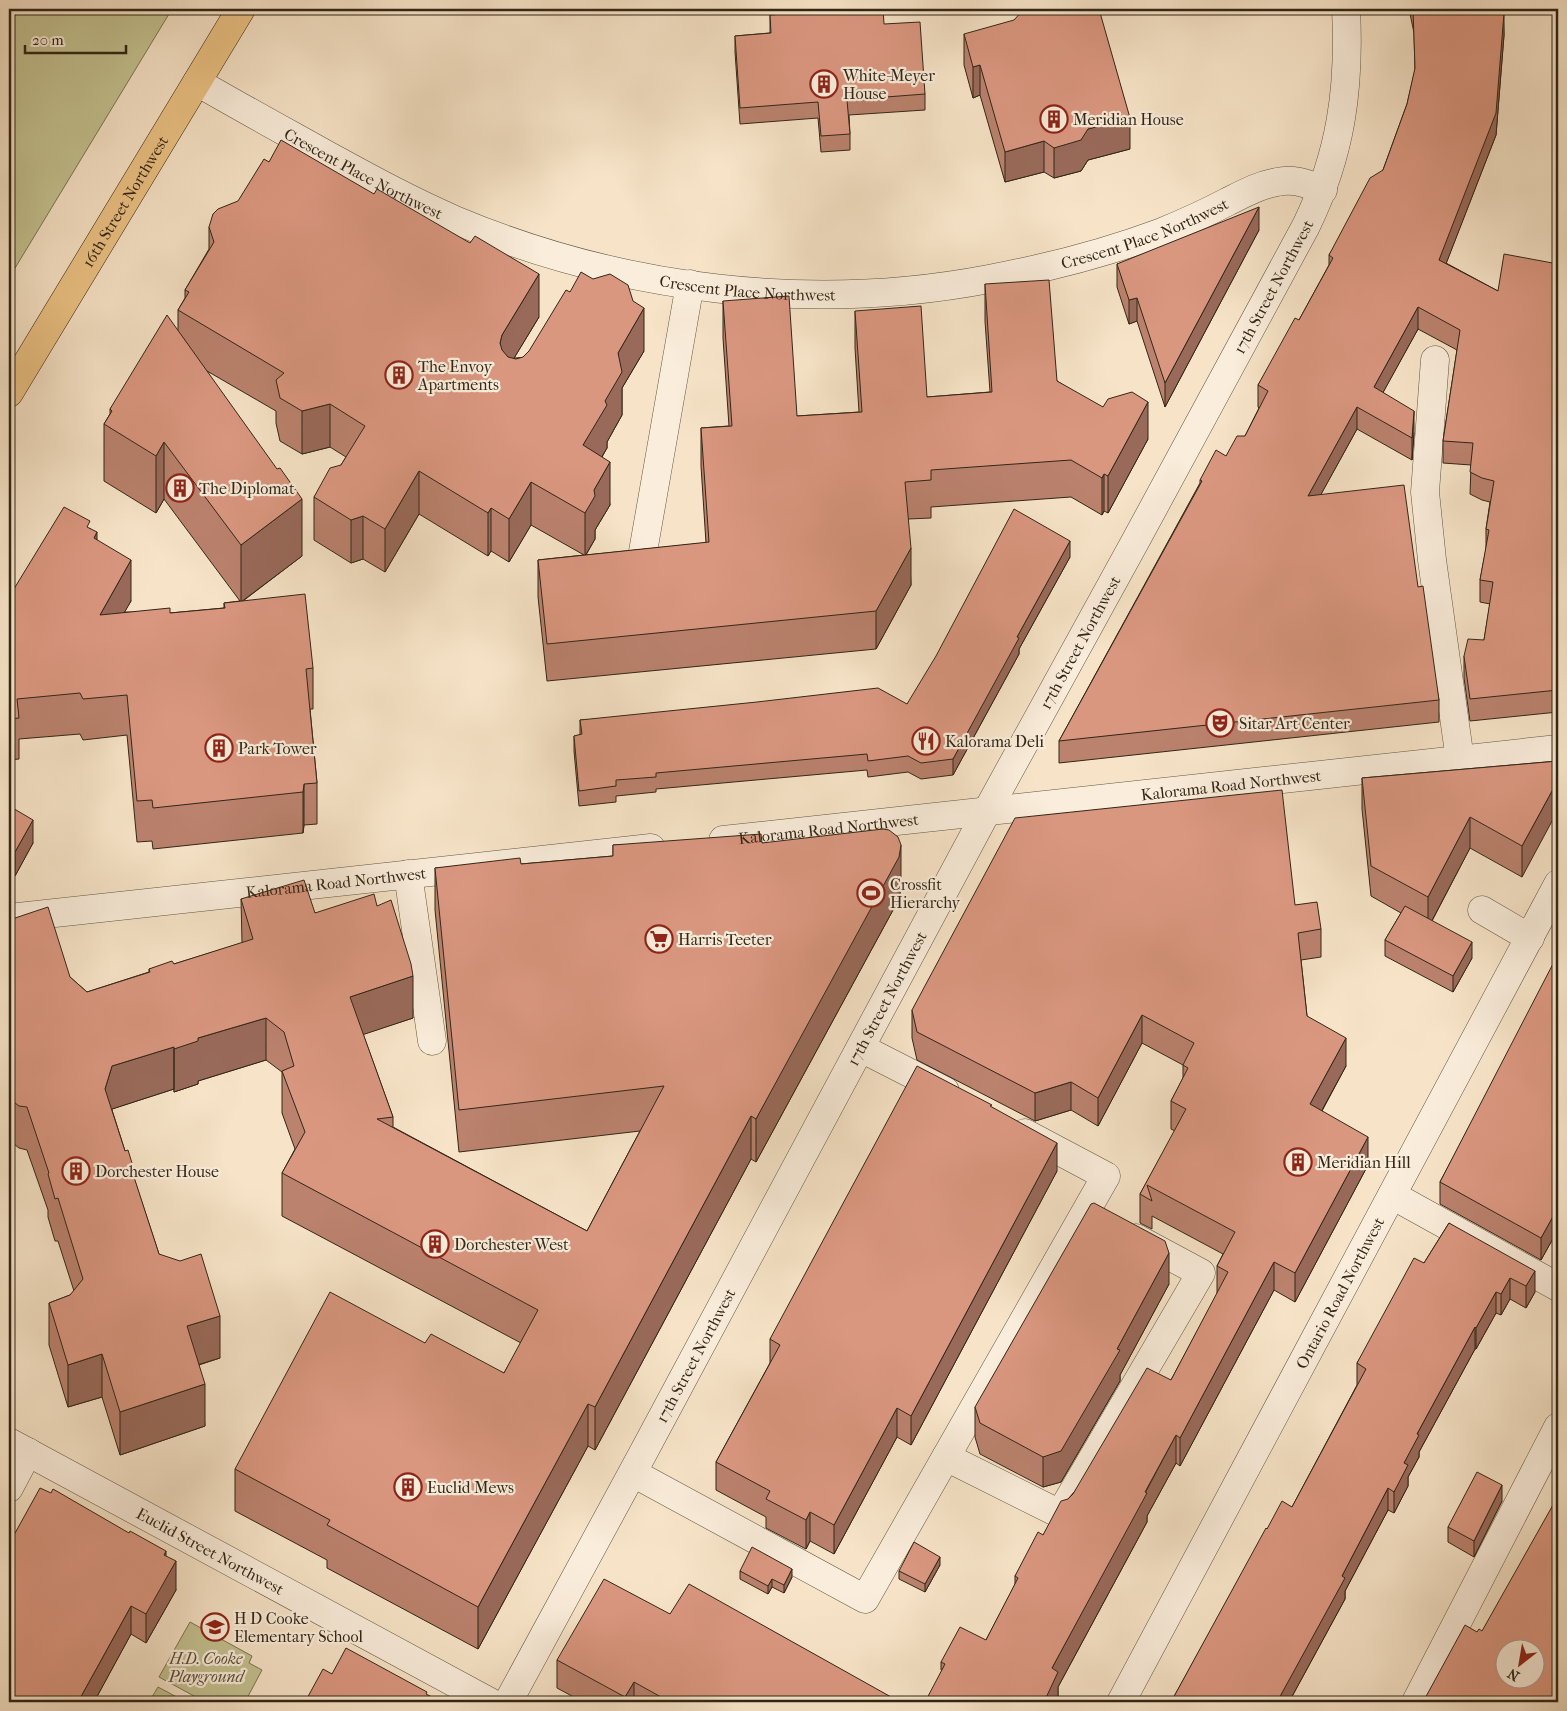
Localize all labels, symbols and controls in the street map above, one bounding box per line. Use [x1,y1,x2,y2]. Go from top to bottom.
scale bar [25,22,126,54]
text: 20 m [32,31,64,49]
place label: White-Meyer House [842,66,935,103]
building icon: White-Meyer House [809,69,839,99]
building icon: Meridian House [1039,104,1069,134]
place label: Meridian House [1073,110,1184,129]
street label: Crescent Place Northwest [281,124,446,223]
street label: 16th Street Northwest [78,132,172,271]
street label: Crescent Place Northwest [1059,194,1232,273]
street label: 17th Street Northwest [1230,217,1318,357]
street label: Crescent Place Northwest [658,271,836,304]
place label: The Envoy Apartments [417,357,499,394]
building icon: The Envoy Apartments [384,360,414,390]
building icon: The Diplomat [165,473,195,503]
place label: The Diplomat [199,479,295,498]
street label: 17th Street Northwest [1036,572,1125,713]
theatre icon: Sitar Art Center [1205,708,1235,738]
place label: Sitar Art Center [1239,714,1350,733]
restaurant icon: Kalorama Deli [911,726,941,756]
place label: Kalorama Deli [945,732,1044,751]
building icon: Park Tower [204,733,234,763]
place label: Park Tower [238,739,317,758]
street label: Kalorama Road Northwest [1140,766,1322,804]
street label: Kalorama Road Northwest [737,810,920,848]
street label: Kalorama Road Northwest [245,864,428,902]
place label: Crossfit Hierarchy [890,875,961,912]
sports icon: Crossfit Hierarchy [856,878,886,908]
supermarket icon: Harris Teeter [644,924,674,954]
street label: 17th Street Northwest [843,928,931,1069]
place label: Harris Teeter [678,930,772,949]
building icon: Meridian Hill [1283,1147,1313,1177]
place label: Meridian Hill [1317,1153,1411,1172]
building icon: Dorchester House [61,1156,91,1186]
place label: Dorchester House [95,1162,219,1181]
street label: Ontario Road Northwest [1292,1214,1388,1372]
building icon: Dorchester West [420,1229,450,1259]
place label: Dorchester West [454,1235,569,1254]
street label: 17th Street Northwest [652,1285,740,1426]
building icon: Euclid Mews [393,1472,423,1502]
place label: Euclid Mews [427,1478,514,1497]
street label: Euclid Street Northwest [133,1504,288,1599]
place label: H D Cooke Elementary School [234,1609,363,1646]
school or university icon: H D Cooke Elementary School [200,1612,230,1642]
north arrow [1494,1638,1544,1688]
park label: H.D. Cooke Playground [167,1649,245,1686]
text: N [1504,1664,1522,1685]

